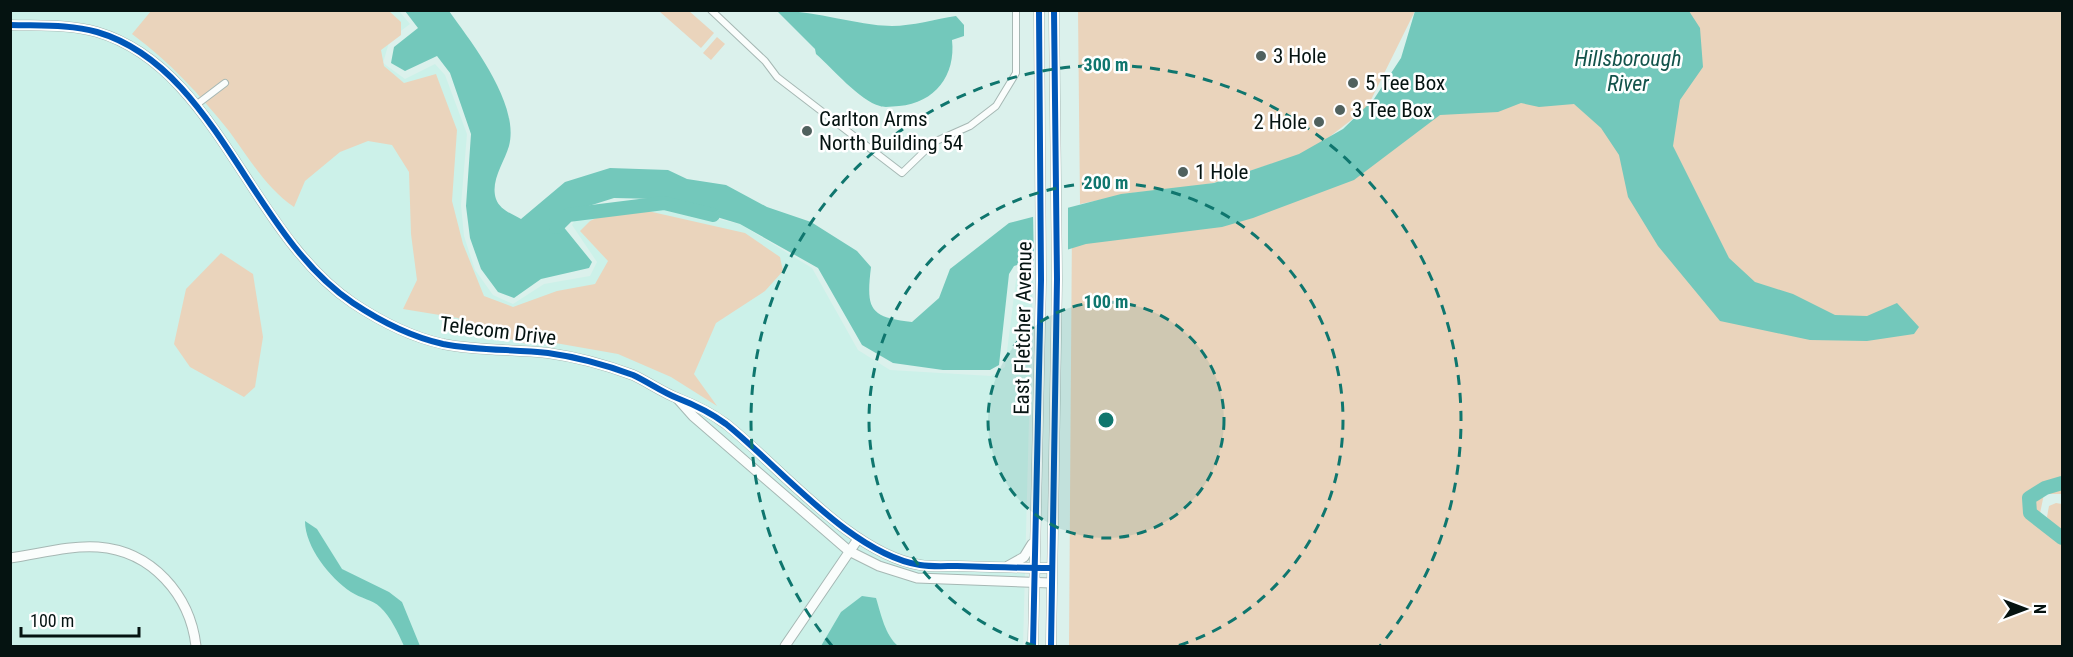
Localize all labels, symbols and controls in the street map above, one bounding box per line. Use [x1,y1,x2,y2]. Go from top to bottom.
place label: 3 Hole [1273,44,1327,68]
water label: Hillsborough River [1574,46,1682,96]
marker: 3 Hole [1254,49,1268,63]
text: 300 m [1084,54,1128,75]
place label: 5 Tee Box [1365,71,1445,95]
marker: 5 Tee Box [1346,76,1360,90]
place label: 3 Tee Box [1352,98,1432,122]
marker: 3 Tee Box [1333,103,1347,117]
place label: Carlton Arms North Building 54 [819,107,963,155]
place label: 2 Hole [1254,110,1307,134]
marker: 2 Hole [1312,115,1326,129]
marker: Carlton Arms North Building 54 [800,124,814,138]
place label: 1 Hole [1195,160,1249,184]
marker: 1 Hole [1176,165,1190,179]
text: 200 m [1084,172,1128,193]
street label: East Fletcher Avenue [1009,241,1037,415]
text: 100 m [1084,291,1128,312]
street label: Telecom Drive [438,312,558,350]
centre of rings [1096,410,1116,430]
north arrow [1995,579,2055,639]
scale bar [21,600,140,638]
text: N [2030,604,2049,614]
text: 100 m [30,610,74,631]

